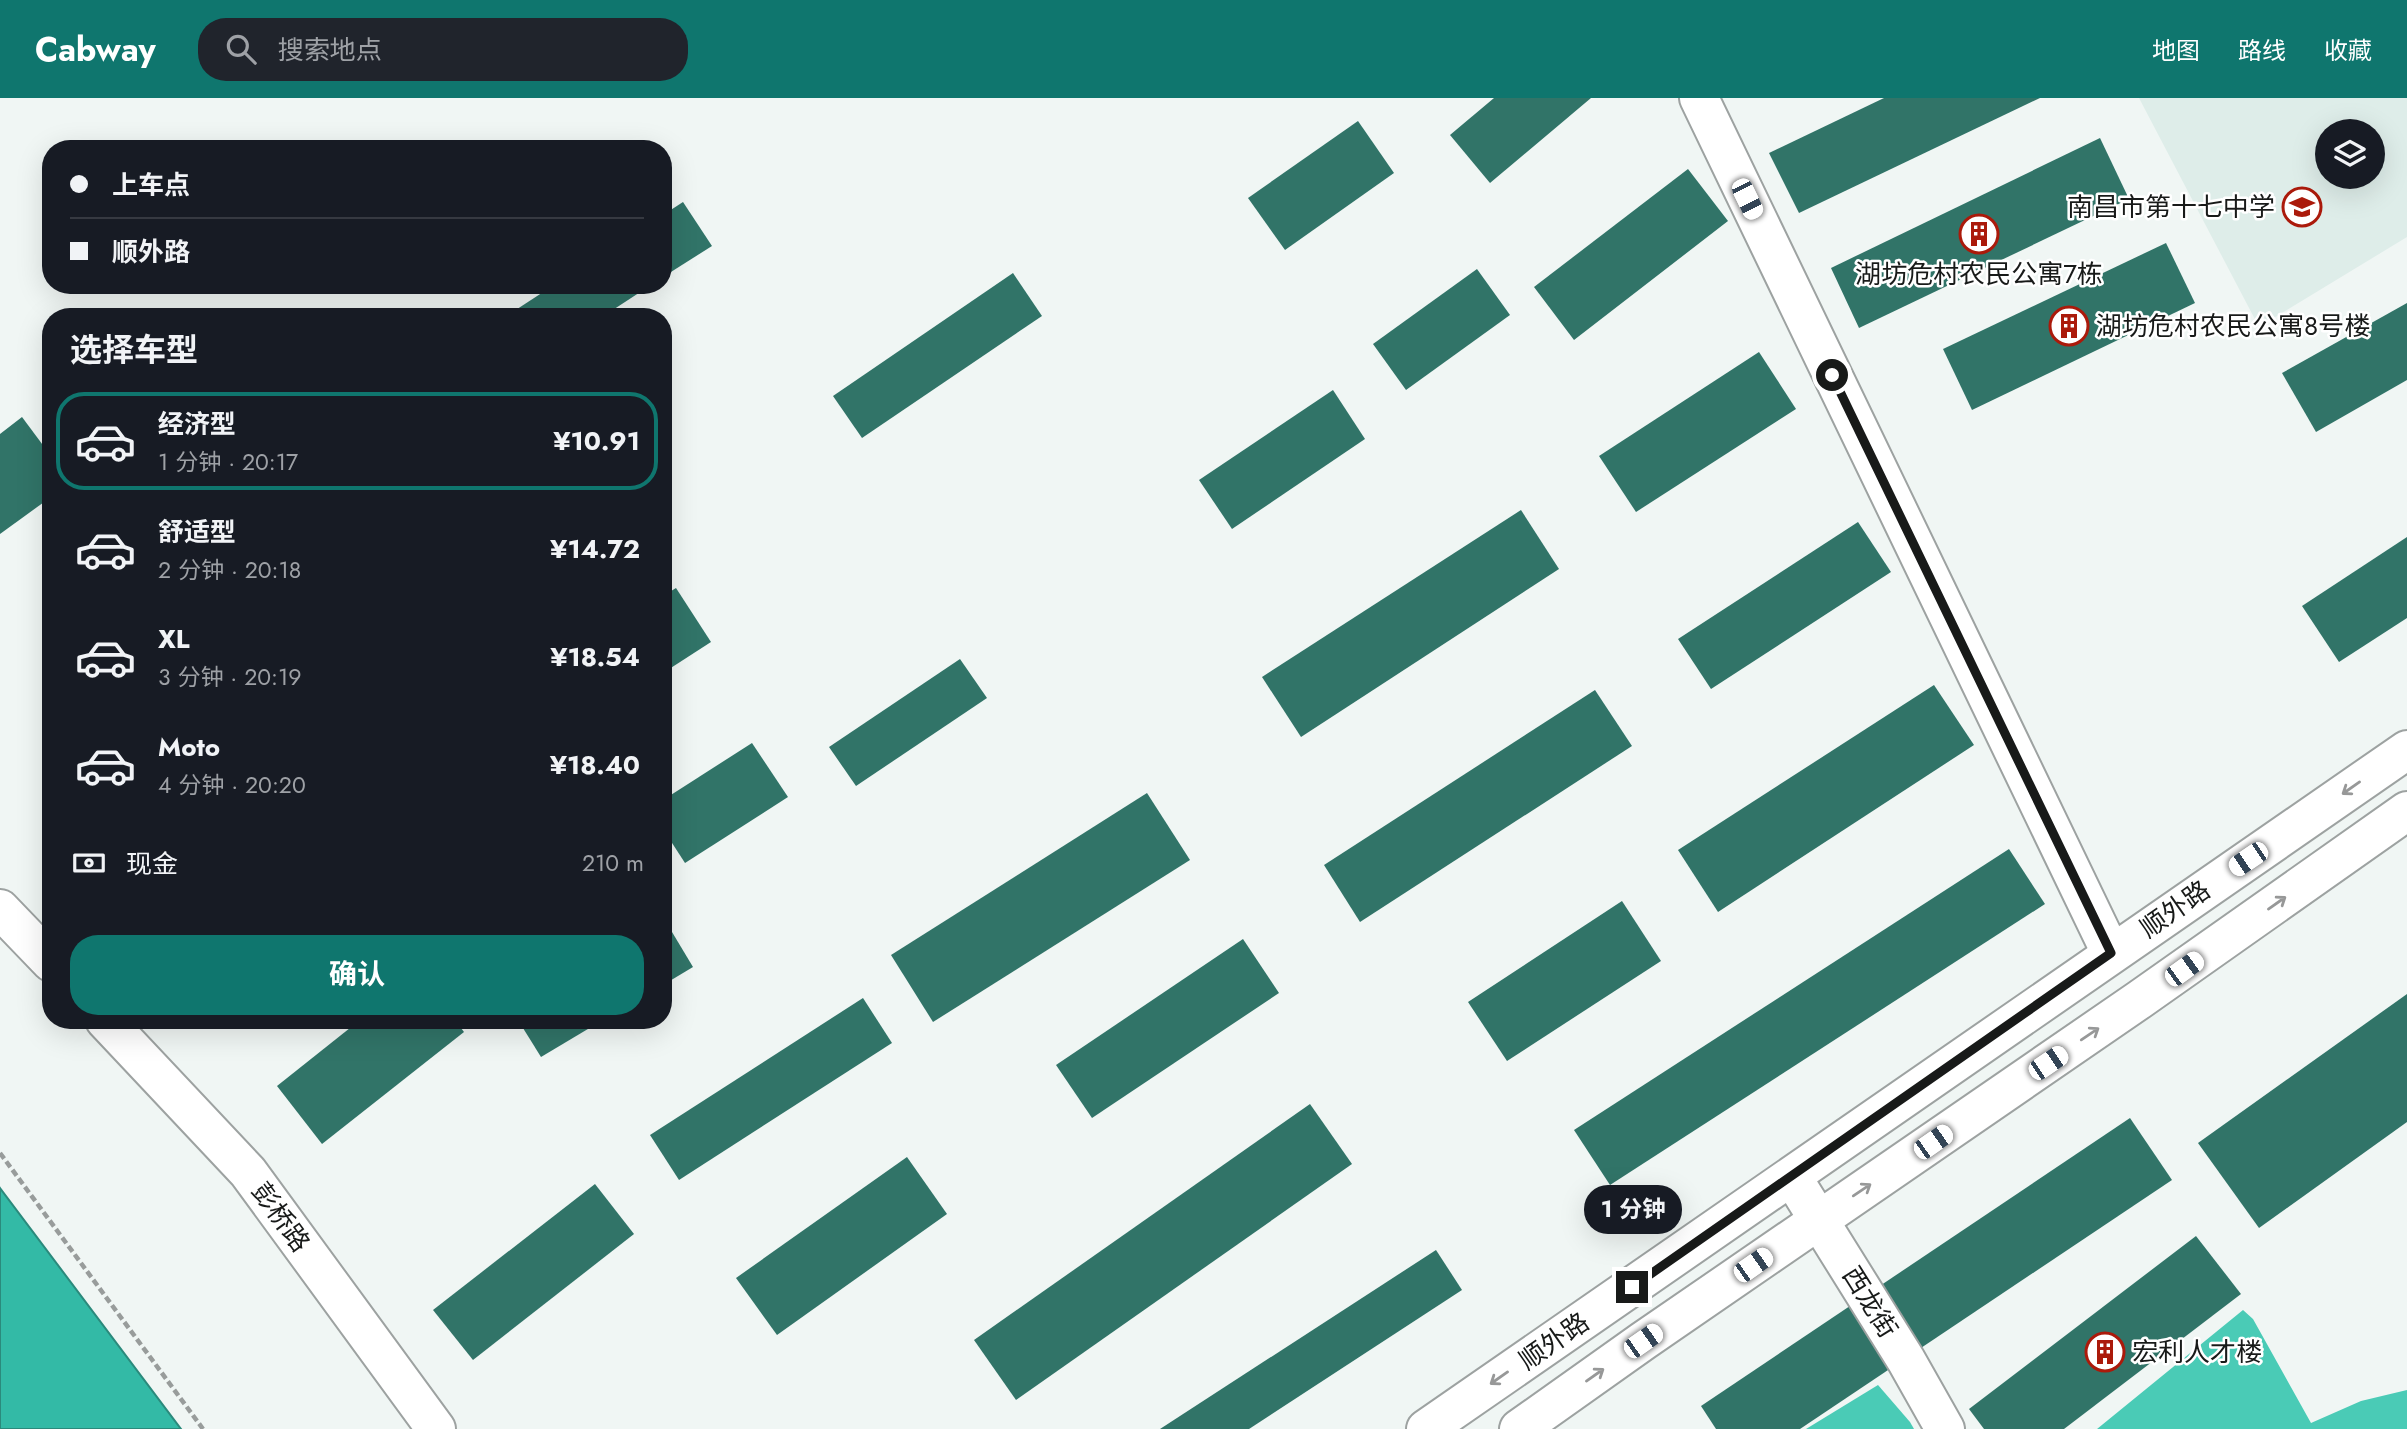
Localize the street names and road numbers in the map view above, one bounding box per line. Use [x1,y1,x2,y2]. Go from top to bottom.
street label: 顺外路 [2132,871,2218,947]
street label: 彭桥路 [243,1174,319,1260]
street label: 西龙街 [1833,1259,1907,1345]
street label: 顺外路 [1511,1303,1597,1379]

